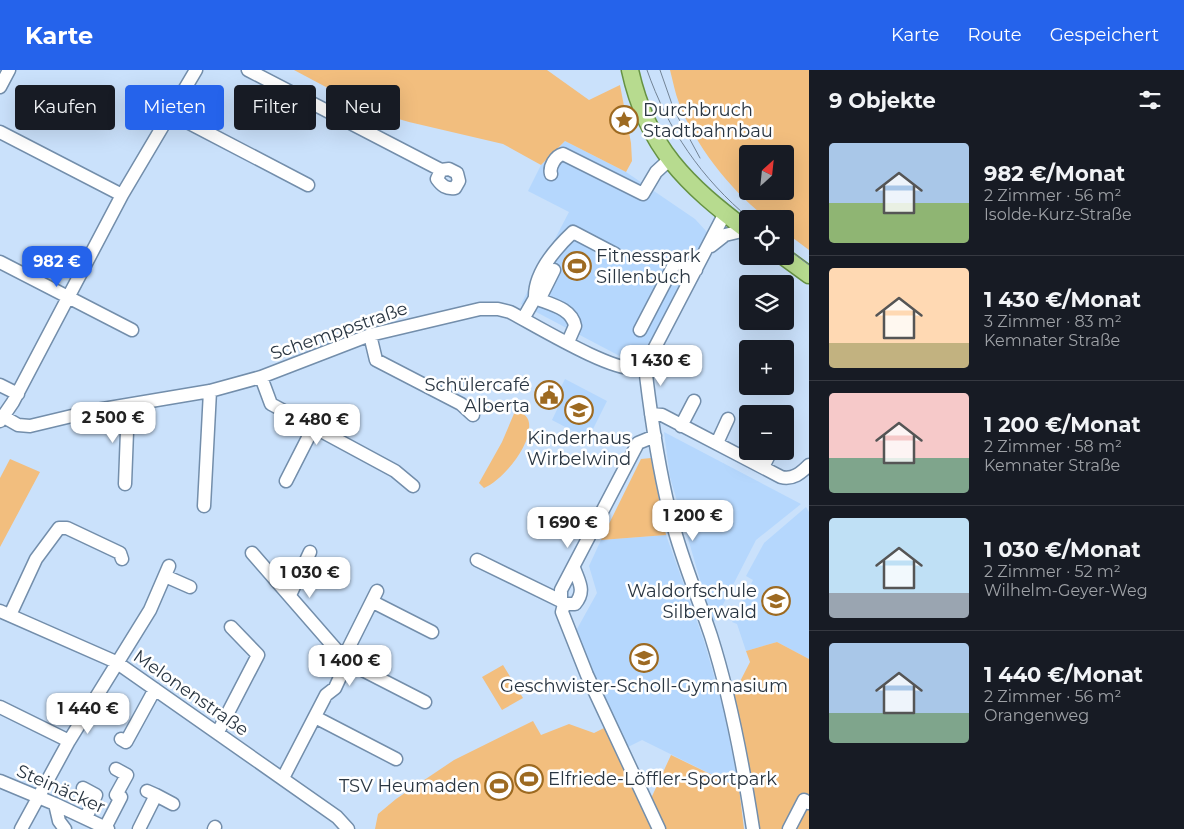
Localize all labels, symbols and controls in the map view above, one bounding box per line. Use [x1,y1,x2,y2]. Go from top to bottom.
text: Karte [25,21,93,50]
text: Karte [891,24,939,46]
text: Route [967,24,1022,46]
text: Gespeichert [1050,24,1159,46]
chip: Kaufen [15,85,115,130]
chip: Mieten [125,85,224,130]
chip: Filter [234,85,316,130]
chip: Neu [326,85,400,130]
icon: filters [1136,86,1164,114]
text: 9 Objekte [829,88,936,113]
place label: Durchbruch Stadtbahnbau [643,99,773,142]
place icon: Durchbruch Stadtbahnbau [609,105,639,135]
north arrow [739,145,794,200]
map controls [739,145,794,460]
text: 982 €/Monat [984,161,1125,186]
icon: home [869,163,929,223]
text: 2 Zimmer · 56 m² [984,186,1121,205]
text: Isolde-Kurz-Straße [984,205,1132,224]
button: locate [739,210,794,265]
place label: Fitnesspark Sillenbuch [596,245,701,288]
pin: 982 € [22,246,92,288]
sports icon: Fitnesspark Sillenbuch [562,251,592,281]
text: 982 € [33,252,81,271]
button: layers [739,275,794,330]
text: 1 430 €/Monat [984,287,1141,312]
icon: home [869,288,929,348]
street label: Schemppstraße [267,297,411,365]
text: 3 Zimmer · 83 m² [984,312,1122,331]
text: Kemnater Straße [984,331,1120,350]
button: + [739,340,794,395]
pin: 1 430 € [615,344,707,387]
text: 1 430 € [631,351,691,370]
place label: Schülercafé Alberta [424,374,530,417]
public building icon: Schülercafé Alberta [534,380,564,410]
school or university icon: Kinderhaus Wirbelwind [564,395,594,425]
pin: 2 500 € [67,402,159,444]
pin: 2 480 € [271,404,363,446]
button: − [739,405,794,460]
text: 2 500 € [82,408,144,427]
text: 2 480 € [285,410,349,429]
text: 1 200 €/Monat [984,412,1141,437]
icon: home [869,413,929,473]
place label: Kinderhaus Wirbelwind [527,427,631,470]
text: 2 Zimmer · 58 m² [984,437,1122,456]
text: Kemnater Straße [984,456,1120,475]
pin: 1 200 € [647,500,739,542]
pin: 1 690 € [522,506,614,549]
text: 1 200 € [663,506,723,525]
text: 1 690 € [538,513,598,532]
text: 1 030 €/Monat [984,537,1141,562]
icon: home [869,538,929,598]
pin: 1 030 € [264,556,356,599]
text: 2 Zimmer · 52 m² [984,562,1121,581]
text: 1 030 € [280,563,340,582]
place label: Waldorfschule Silberwald [627,580,757,623]
text: Wilhelm-Geyer-Weg [984,581,1148,600]
school or university icon: Waldorfschule Silberwald [761,586,791,616]
school or university icon: Geschwister-Scholl-Gymnasium [629,643,659,673]
pin: 1 400 € [304,644,396,687]
street label: Melonenstraße [129,645,253,741]
text: 1 400 € [319,651,381,670]
text: 1 440 €/Monat [984,662,1143,687]
icon: home [869,663,929,723]
place label: Geschwister-Scholl-Gymnasium [500,675,788,697]
text: 2 Zimmer · 56 m² [984,687,1121,706]
pin: 1 440 € [42,692,134,735]
text: 1 440 € [57,699,119,718]
text: Orangenweg [984,706,1089,725]
street label: Steinäcker [13,760,109,818]
sports icon: Elfriede-Löffler-Sportpark [514,764,544,794]
place label: Elfriede-Löffler-Sportpark [548,768,777,790]
sports icon: TSV Heumaden [484,771,514,801]
place label: TSV Heumaden [339,775,480,797]

